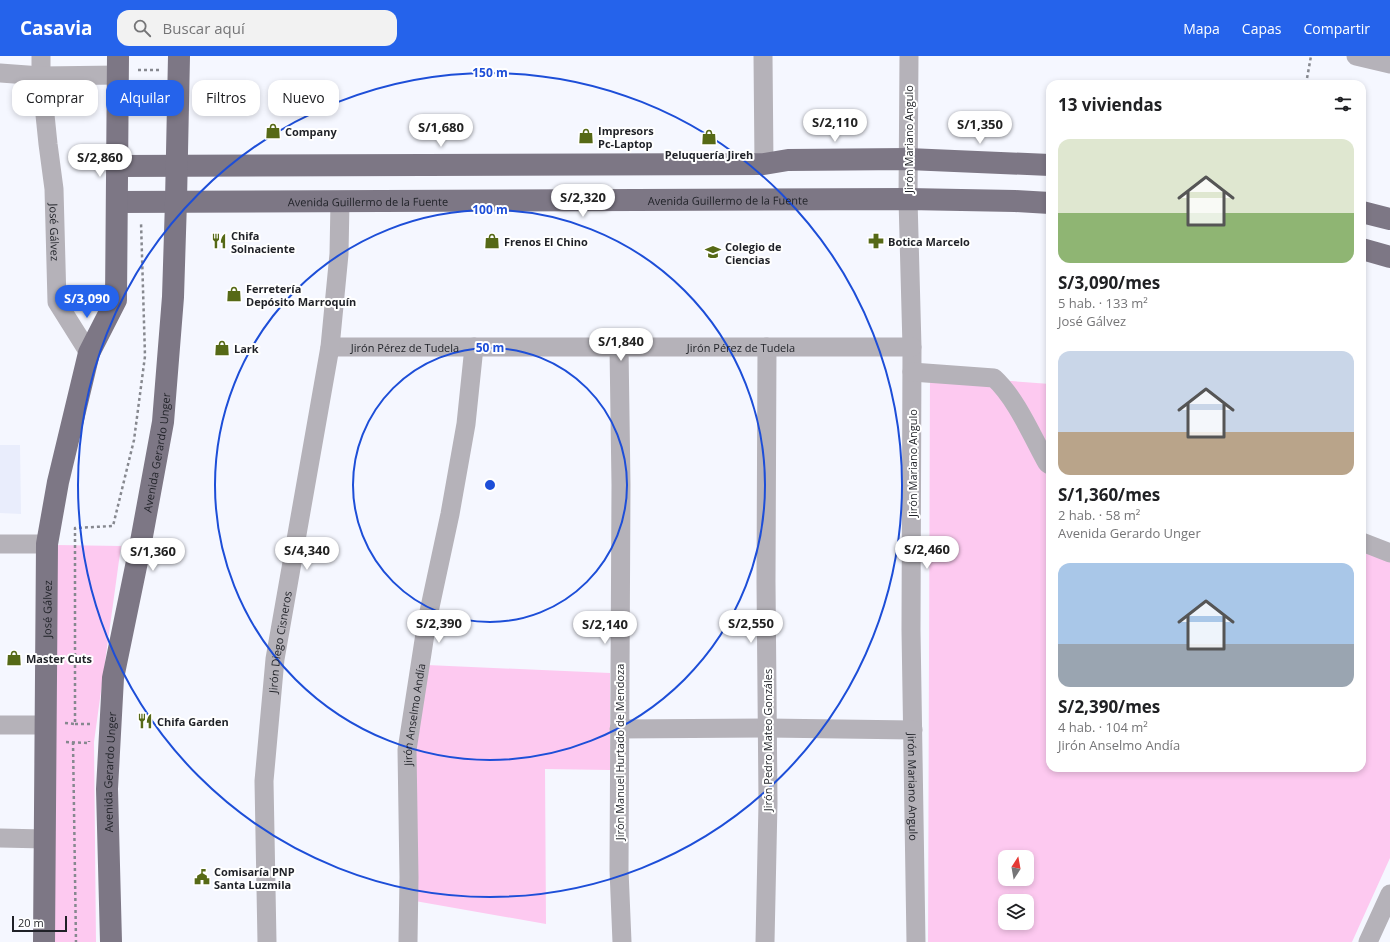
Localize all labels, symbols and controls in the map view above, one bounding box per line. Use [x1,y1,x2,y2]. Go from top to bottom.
search box [117,10,397,46]
text: Casavia [20,15,93,41]
icon: search [131,17,153,39]
text: Buscar aquí [163,18,245,38]
text: Mapa [1183,19,1220,38]
text: Capas [1242,19,1281,38]
text: Compartir [1303,19,1370,38]
text: 150 m [472,64,508,81]
chip: Comprar [12,80,98,116]
chip: Alquilar [106,80,184,116]
chip: Filtros [192,80,260,116]
chip: Nuevo [268,80,339,116]
street label: Jirón Mariano Angulo [901,85,916,194]
text: 13 viviendas [1058,93,1162,116]
icon: filters [1332,93,1354,115]
pin: S/2,110 [798,109,872,143]
pin: S/1,350 [943,111,1017,145]
text: S/2,110 [812,113,858,131]
pin: S/1,680 [404,114,478,148]
text: S/1,350 [957,115,1003,133]
text: S/1,680 [418,118,464,136]
shop icon: Company [264,122,282,140]
place label: Impresors Pc-Laptop [598,123,654,151]
place label: Company [285,124,337,139]
shop icon: Impresors Pc-Laptop [577,127,595,145]
shop icon: Peluquería Jireh [700,128,718,146]
pin: S/2,860 [63,144,137,178]
place label: Peluquería Jireh [665,147,753,162]
text: S/2,860 [77,148,123,166]
icon: home [1170,165,1242,237]
pin: S/2,320 [546,184,620,218]
text: S/2,320 [560,188,606,206]
street label: Avenida Guillermo de la Fuente [648,192,808,207]
street label: Avenida Guillermo de la Fuente [288,193,448,209]
text: 100 m [472,201,508,218]
street label: José Gálvez [47,202,63,261]
place label: Chifa Solnaciente [231,228,296,256]
restaurant icon: Chifa Solnaciente [210,232,228,250]
shop icon: Frenos El Chino [483,232,501,250]
pharmacy icon: Botica Marcelo [867,232,885,250]
place label: Frenos El Chino [504,234,588,249]
place label: Botica Marcelo [888,234,970,249]
place label: Colegio de Ciencias [725,239,782,267]
school or university icon: Colegio de Ciencias [704,243,722,261]
text: S/3,090/mes [1058,271,1160,294]
place label: Ferretería Depósito Marroquín [246,281,356,309]
pin: S/3,090 [50,285,124,319]
shop icon: Ferretería Depósito Marroquín [225,285,243,303]
text: S/3,090 [64,289,110,307]
text: 5 hab. · 133 m² [1058,294,1148,312]
text: José Gálvez [1058,312,1126,330]
pin: S/1,840 [584,328,658,362]
text: S/1,840 [598,332,644,350]
shop icon: Lark [213,339,231,357]
text: 50 m [476,339,504,356]
street label: Jirón Pérez de Tudela [350,340,459,355]
street label: Jirón Pérez de Tudela [686,340,795,355]
place label: Lark [234,341,259,356]
icon: home [1170,377,1242,449]
street label: Avenida Gerardo Unger [139,392,173,513]
street label: Jirón Mariano Angulo [905,409,920,518]
centre of rings [483,478,497,492]
text: S/1,360/mes [1058,483,1160,506]
text: 2 hab. · 58 m² [1058,506,1140,524]
text: Avenida Gerardo Unger [1058,524,1201,542]
pin: S/2,460 [890,536,964,570]
pin: S/4,340 [270,537,344,571]
pin: S/1,360 [116,538,190,572]
text: S/2,460 [904,540,950,558]
text: S/4,340 [284,541,330,559]
text: S/1,360 [130,542,176,560]
street label: José Gálvez [39,580,54,639]
icon: home [1170,589,1242,661]
street label: Jirón Diego Cisneros [264,590,294,695]
pin: S/2,390 [402,610,476,644]
pin: S/2,550 [714,610,788,644]
pin: S/2,140 [568,611,642,645]
text: S/2,390 [416,614,462,632]
text: S/2,550 [728,614,774,632]
text: S/2,140 [582,615,628,633]
shop icon: Master Cuts [5,649,23,667]
place label: Master Cuts [26,651,93,666]
street label: Jirón Anselmo Andía [399,662,428,767]
street label: Jirón Manuel Hurtado de Mendoza [612,664,627,841]
street label: Jirón Pedro Mateo Gonzáles [760,669,775,812]
text: S/2,390/mes [1058,695,1160,718]
street label: Avenida Gerardo Unger [99,711,119,833]
restaurant icon: Chifa Garden [136,712,154,730]
place label: Chifa Garden [157,714,229,729]
text: 4 hab. · 104 m² [1058,718,1148,736]
street label: Jirón Mariano Angulo [905,732,922,841]
text: Jirón Anselmo Andía [1058,736,1180,754]
north arrow [998,850,1034,886]
map controls [998,850,1034,930]
place label: Comisaría PNP Santa Luzmila [214,864,295,892]
public building icon: Comisaría PNP Santa Luzmila [193,868,211,886]
button: layers [998,894,1034,930]
scale bar [12,914,67,933]
text: 20 m [18,915,44,930]

